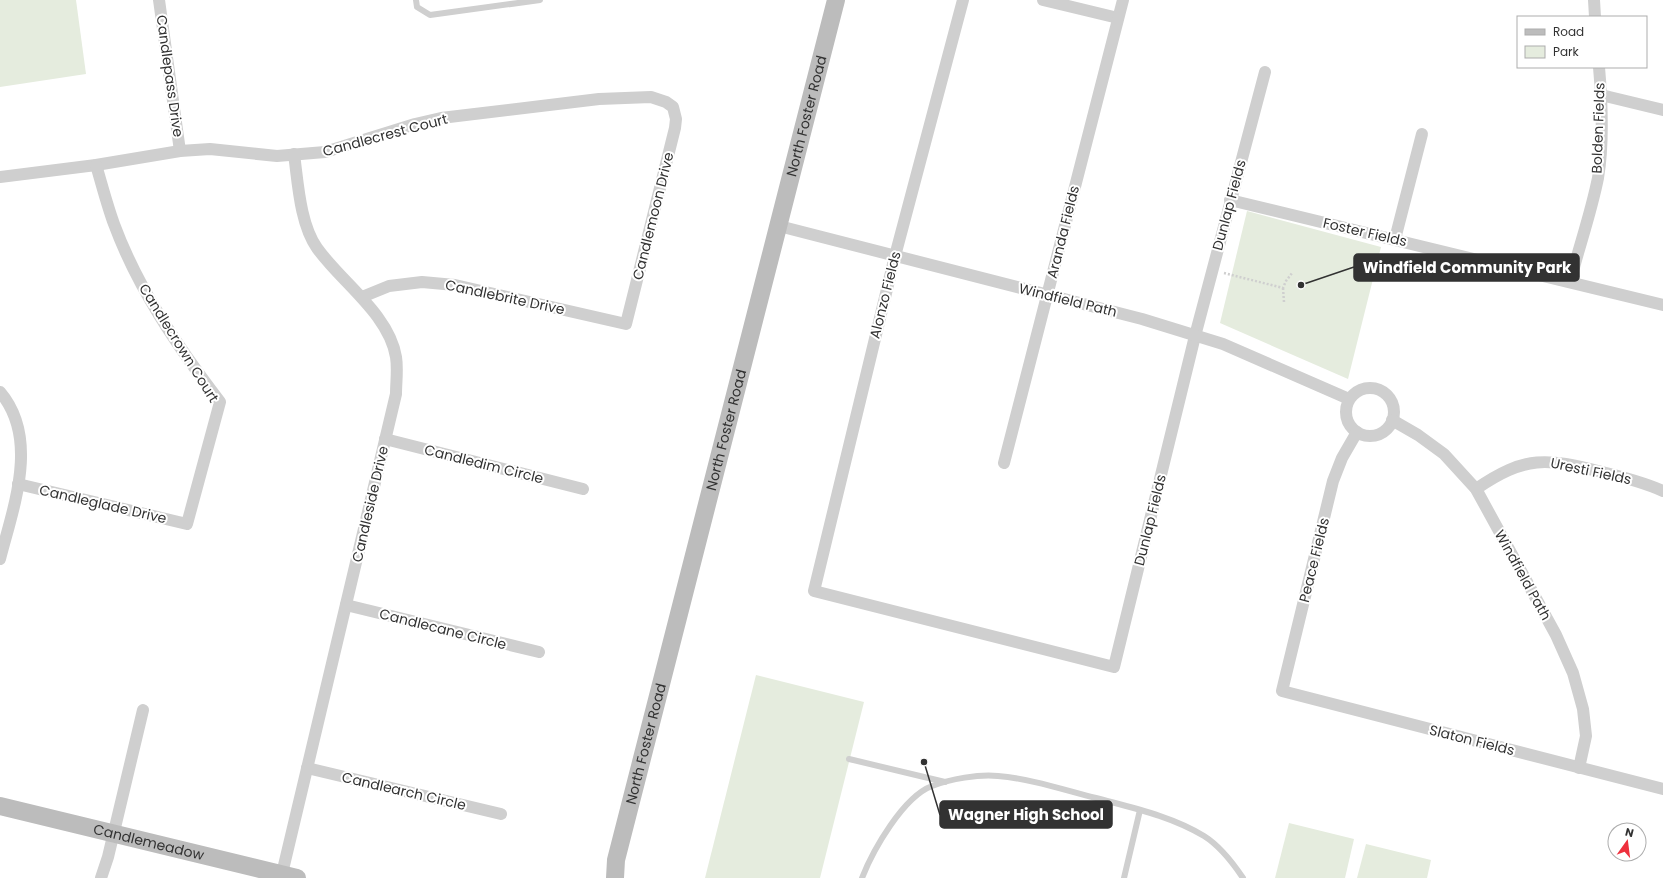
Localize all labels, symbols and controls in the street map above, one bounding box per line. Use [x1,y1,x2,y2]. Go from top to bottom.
street label: Candlepass Drive [152,14,189,139]
legend [1517,16,1647,68]
text: Road [1553,23,1584,40]
text: Park [1553,43,1580,60]
street label: North Foster Road [781,53,831,179]
street label: Bolden Fields [1586,82,1610,174]
street label: Candlecrest Court [320,109,450,161]
street label: Candlemoon Drive [627,150,679,282]
street label: Dunlap Fields [1207,157,1251,253]
street label: Aranda Fields [1042,183,1084,281]
street label: Foster Fields [1321,213,1409,251]
street label: Alonzo Fields [864,249,906,341]
callout: Windfield Community Park [1354,254,1579,281]
text: Windfield Community Park [1363,257,1572,278]
street label: Candlebrite Drive [443,275,567,319]
street label: Windfield Path [1017,278,1119,322]
street label: Candlecrown Court [134,280,224,406]
street label: North Foster Road [701,367,751,493]
street label: Candledim Circle [422,440,546,489]
street label: Candleside Drive [347,444,393,564]
street label: Uresti Fields [1549,453,1633,489]
street label: Dunlap Fields [1129,472,1171,568]
street label: Candleglade Drive [37,480,169,528]
street label: Peace Fields [1294,516,1334,604]
street label: Windfield Path [1490,526,1556,624]
street label: Candlecane Circle [377,604,509,655]
street label: North Foster Road [621,681,671,807]
street label: Slaton Fields [1427,720,1517,760]
street label: Candlearch Circle [340,767,468,815]
callout: Wagner High School [940,801,1112,828]
text: Wagner High School [948,804,1104,825]
street label: Candlemeadow [91,819,207,865]
north arrow [1607,822,1647,862]
text: N [1623,824,1635,841]

